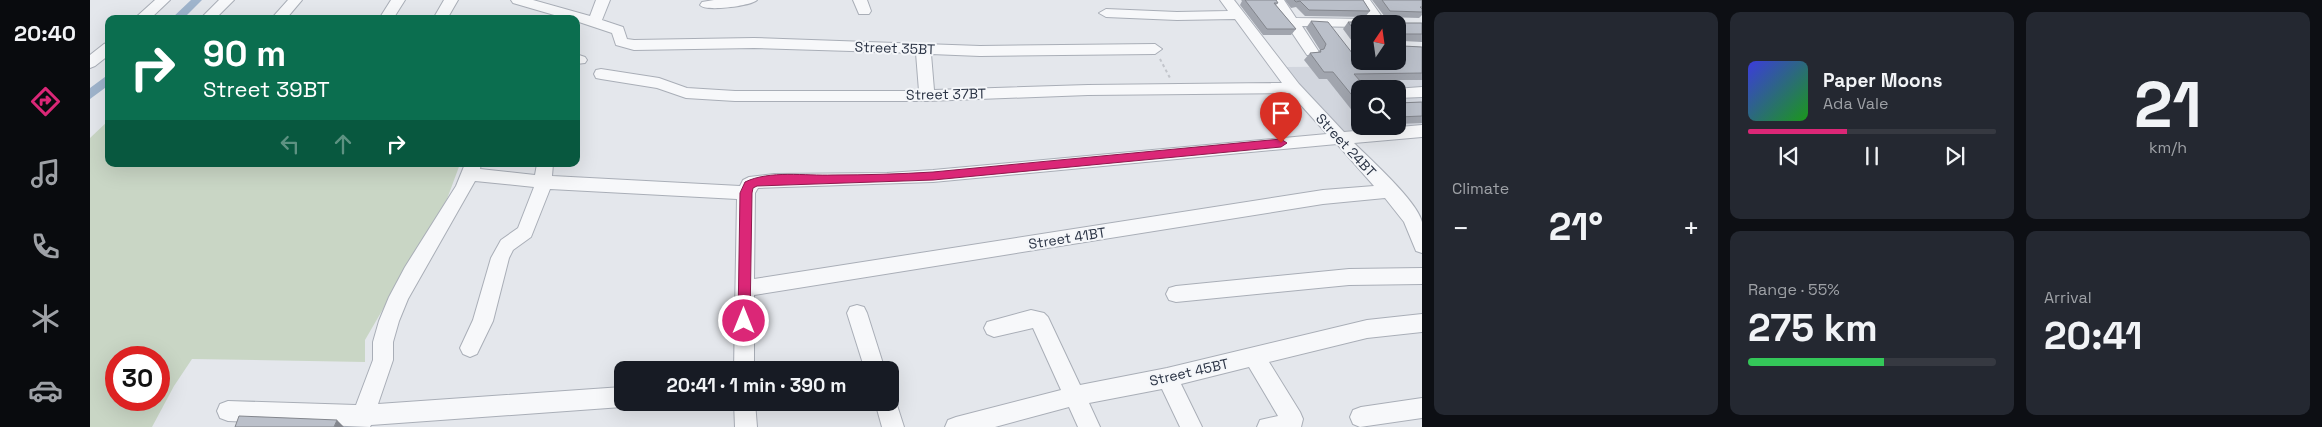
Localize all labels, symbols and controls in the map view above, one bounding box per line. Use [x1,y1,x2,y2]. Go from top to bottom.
north arrow [1351,15,1406,70]
map controls [1351,15,1406,135]
text: 20:40 [14,19,76,47]
text: 90 m [203,32,286,76]
icon: right [120,35,185,100]
street label: Street 35BT [854,38,936,58]
text: 21 [2134,63,2202,146]
text: Paper Moons [1823,68,1942,93]
text: Street 39BT [203,75,330,103]
button: search [1351,80,1406,135]
icon: directions [28,84,63,119]
street label: Street 37BT [906,84,986,104]
pin [1260,92,1302,143]
text: Ada Vale [1823,93,1888,114]
icon: arrive [1267,99,1295,127]
street label: Street 24BT [1312,109,1380,181]
icon: left [276,130,304,158]
icon: ahead [329,130,357,158]
icon: right [382,130,410,158]
text: km/h [2149,137,2187,158]
icon: previous [1775,142,1803,170]
icon: pause [1858,142,1886,170]
icon: next [1941,142,1969,170]
icon: music [28,156,63,191]
text: Climate [1452,178,1509,199]
text: 21° [1549,203,1603,251]
text: − [1452,210,1469,246]
text: + [1683,210,1700,246]
street label: Street 41BT [1027,223,1107,253]
icon: phone [28,229,63,264]
text: Range · 55% [1748,279,1840,300]
text: Arrival [2044,287,2092,308]
position arrow [717,294,769,346]
icon: climate [28,301,63,336]
text: 275 km [1748,304,1878,352]
text: 20:41 [2044,312,2142,360]
speed limit sign: 30 [105,346,170,411]
street label: Street 45BT [1148,354,1230,390]
icon: car [28,373,63,408]
text: 20:41 · 1 min · 390 m [667,373,846,398]

